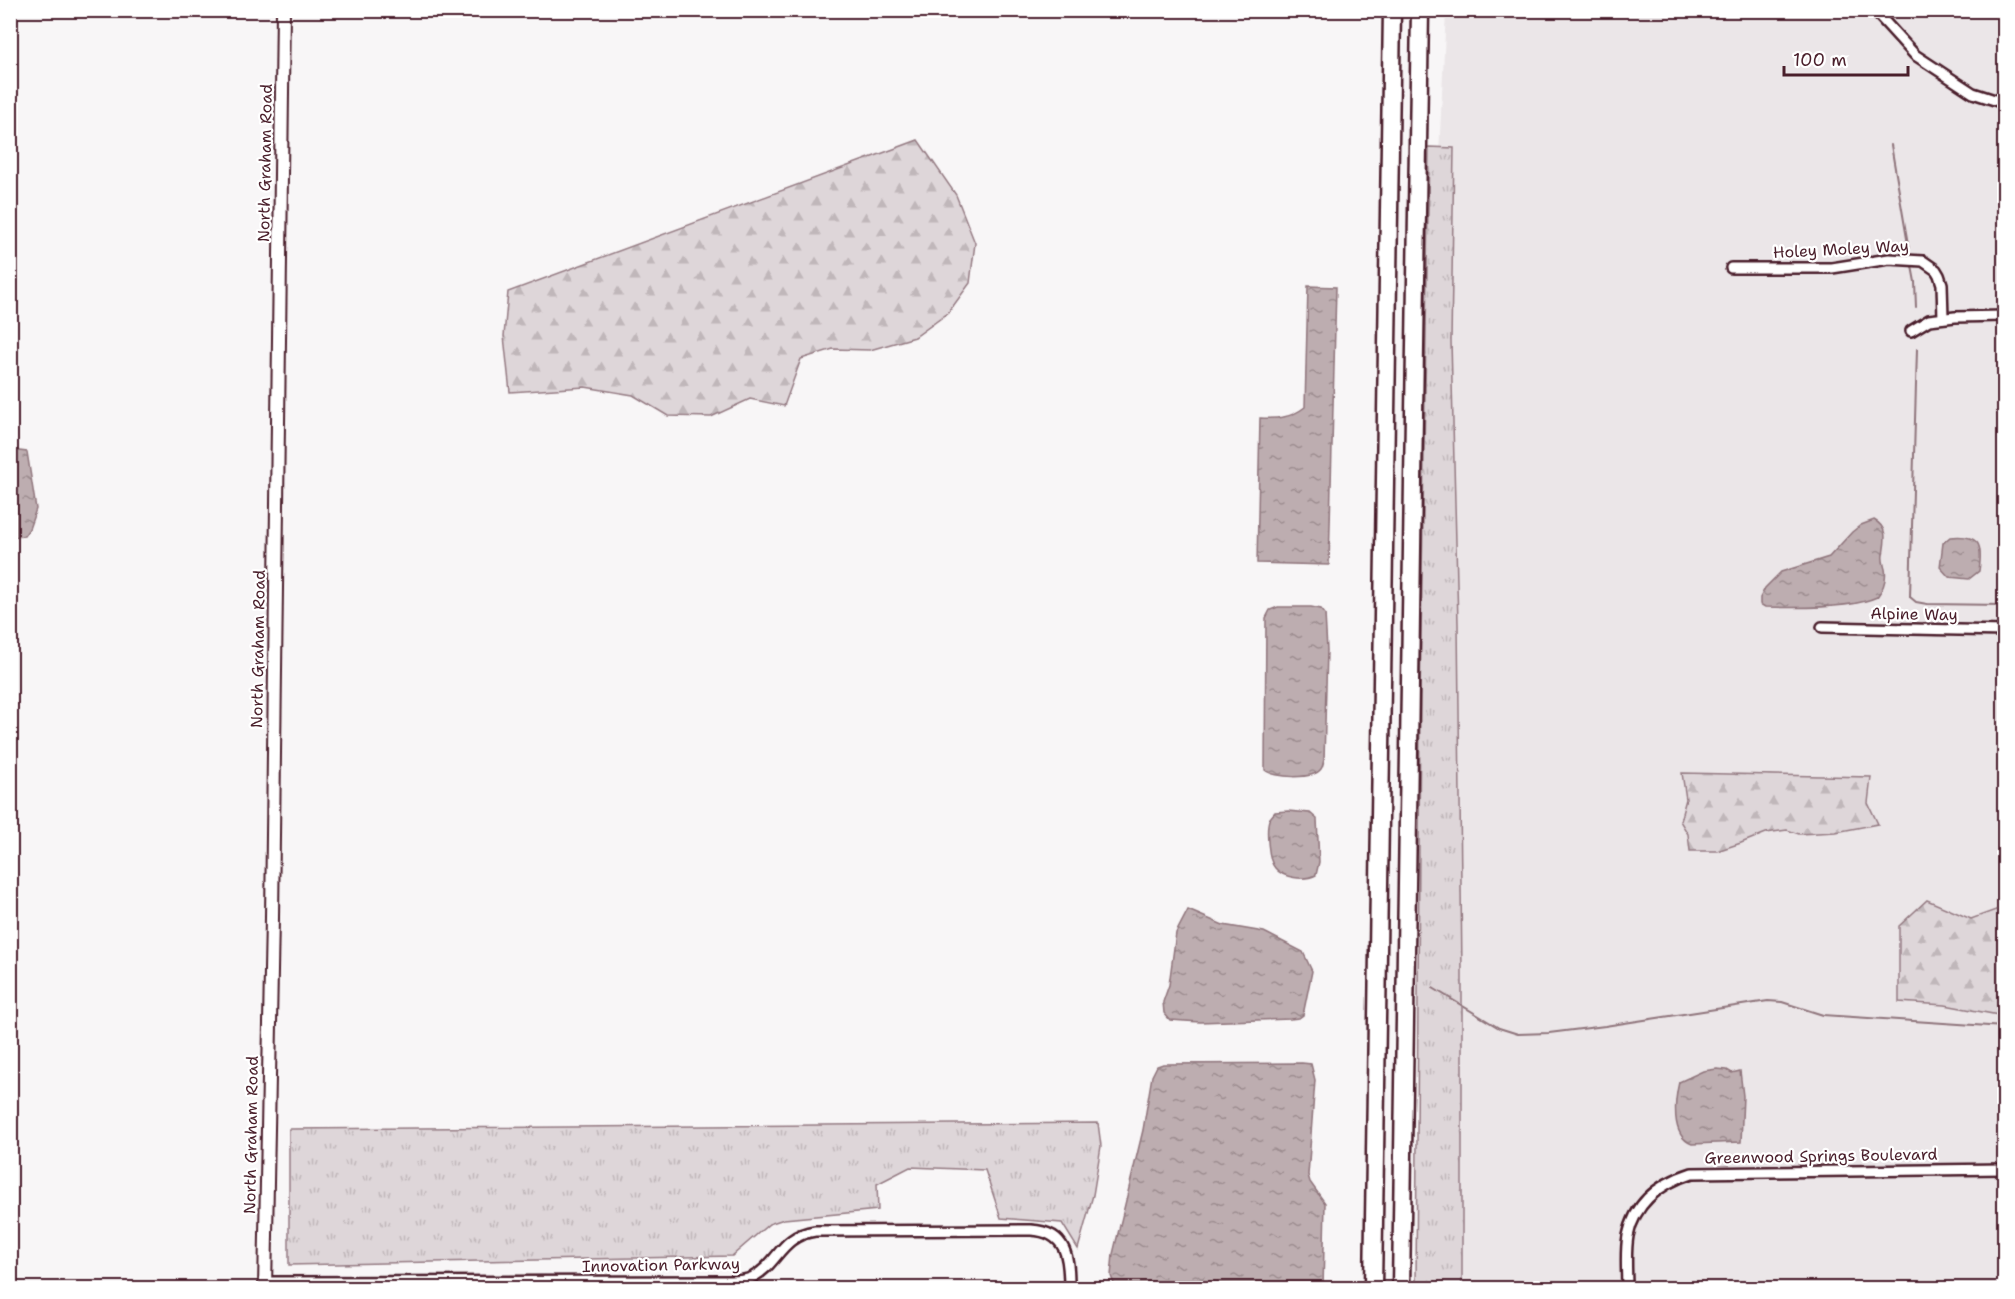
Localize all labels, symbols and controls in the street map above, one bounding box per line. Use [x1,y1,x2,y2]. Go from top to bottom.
scale bar [1784,39,1908,77]
text: 100 m [1793,48,1847,72]
street label: North Graham Road [253,84,277,242]
street label: Holey Moley Way [1772,235,1910,263]
street label: North Graham Road [246,570,270,728]
street label: Alpine Way [1870,603,1958,625]
street label: North Graham Road [239,1056,263,1214]
street label: Greenwood Springs Boulevard [1704,1143,1938,1169]
street label: Innovation Parkway [582,1253,740,1277]

